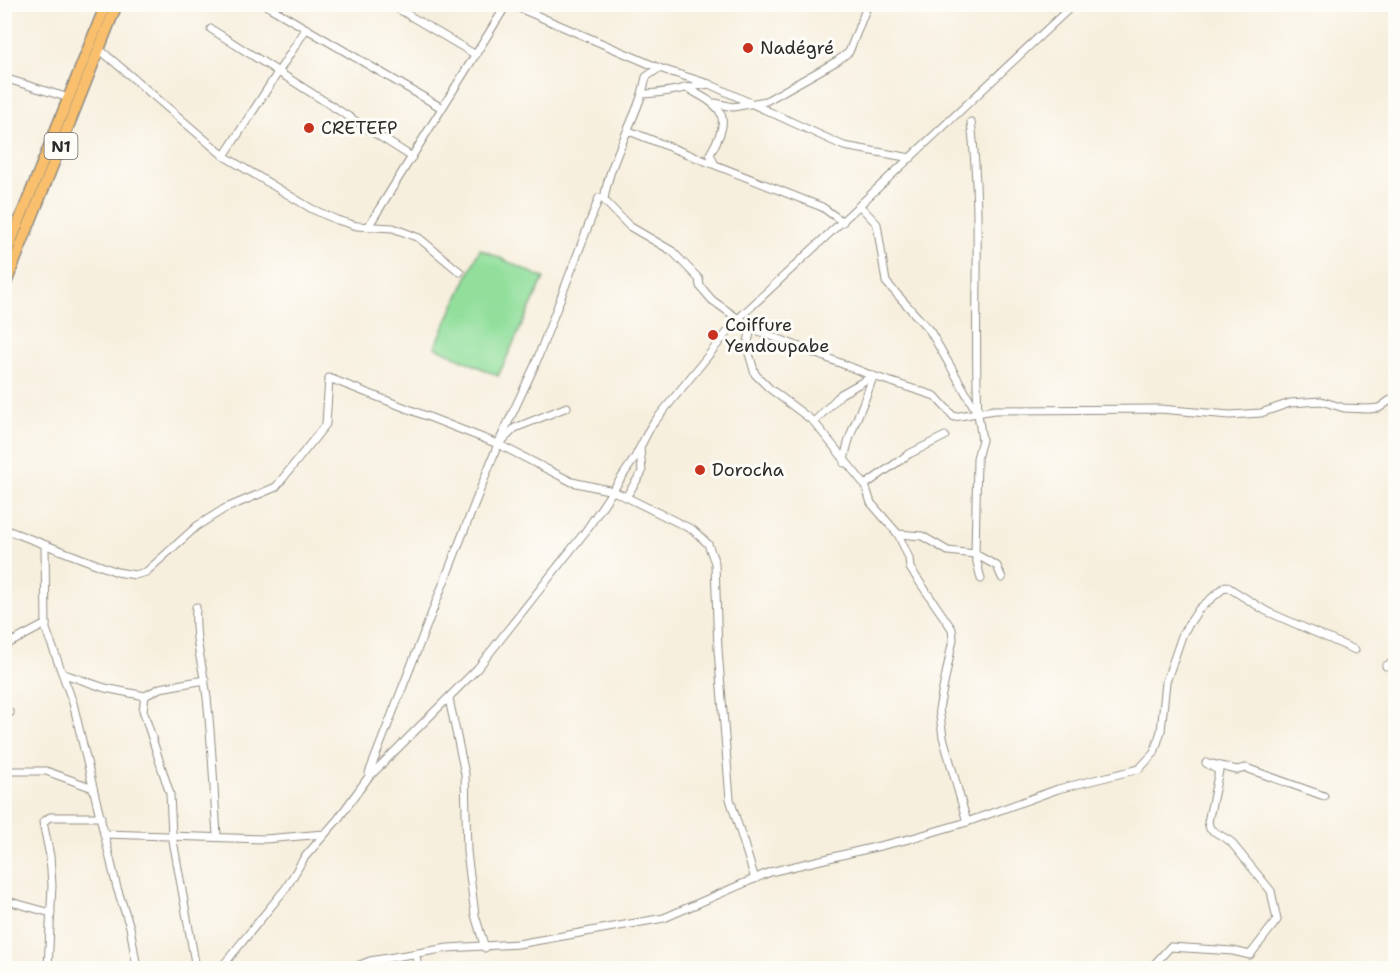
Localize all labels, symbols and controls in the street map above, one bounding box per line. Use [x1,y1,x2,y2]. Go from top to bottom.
place label: Nadégré [760,36,834,60]
marker: Nadégré [741,41,755,55]
place label: CRETEFP [321,116,397,140]
marker: CRETEFP [302,121,316,135]
road number: N1 [44,133,78,159]
place label: Coiffure Yendoupabe [725,313,830,358]
marker: Coiffure Yendoupabe [706,328,720,342]
place label: Dorocha [712,458,784,482]
marker: Dorocha [693,463,707,477]

